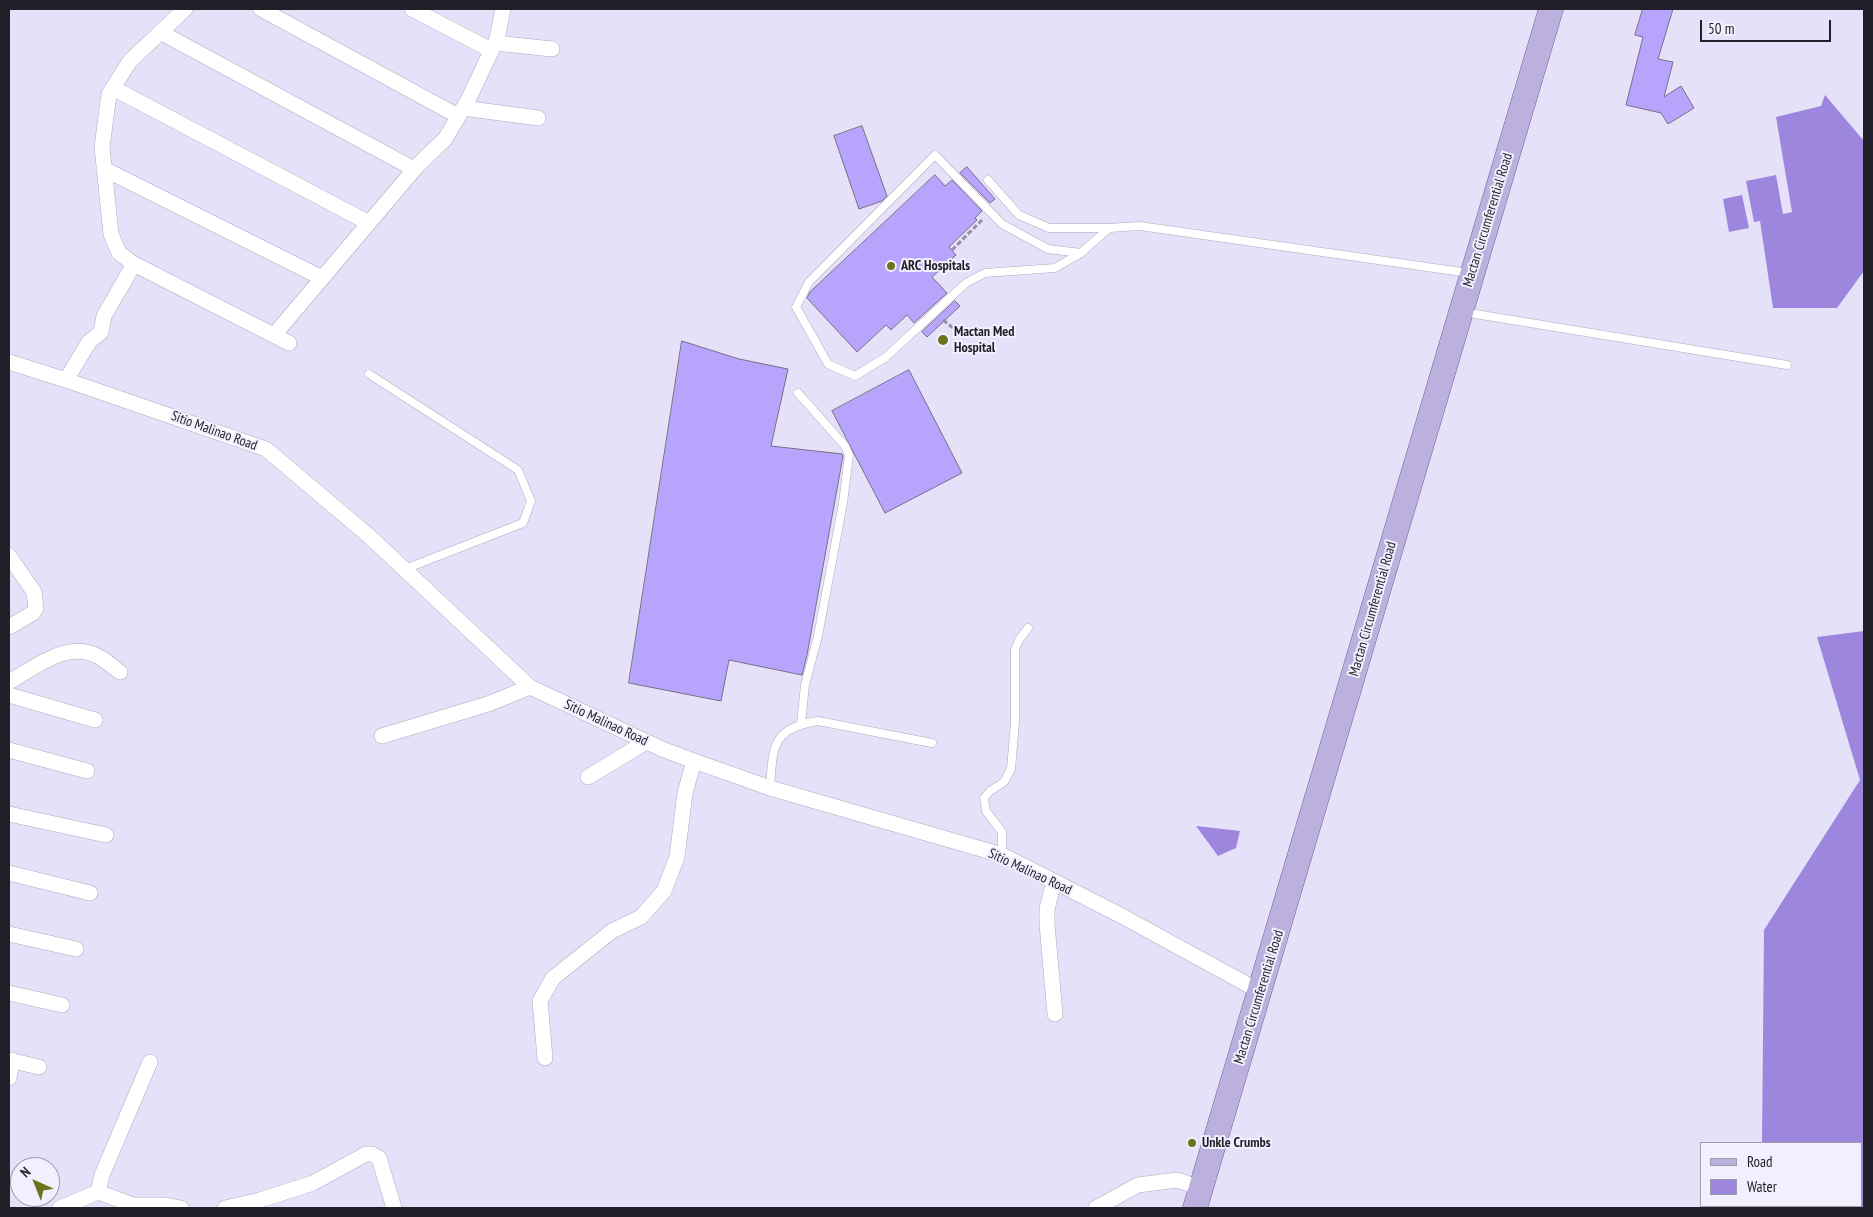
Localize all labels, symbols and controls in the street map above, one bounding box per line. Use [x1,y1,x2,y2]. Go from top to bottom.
scale bar [1703,10,1834,42]
text: 50 m [1708,19,1734,38]
street label: Mactan Circumferential Road [1460,151,1516,289]
place label: ARC Hospitals [901,258,970,274]
marker: ARC Hospitals [885,260,897,272]
place label: Mactan Med Hospital [954,324,1015,357]
marker: Mactan Med Hospital [936,333,950,347]
street label: Sitio Malinao Road [169,408,259,454]
street label: Mactan Circumferential Road [1346,540,1400,678]
street label: Sitio Malinao Road [561,696,651,750]
street label: Sitio Malinao Road [985,845,1075,899]
street label: Mactan Circumferential Road [1231,928,1287,1066]
place label: Unkle Crumbs [1202,1135,1271,1151]
marker: Unkle Crumbs [1186,1137,1198,1149]
legend [1700,1142,1863,1207]
text: Road [1747,1152,1773,1171]
north arrow [10,1157,60,1207]
text: N [16,1163,34,1181]
text: Water [1747,1177,1777,1196]

